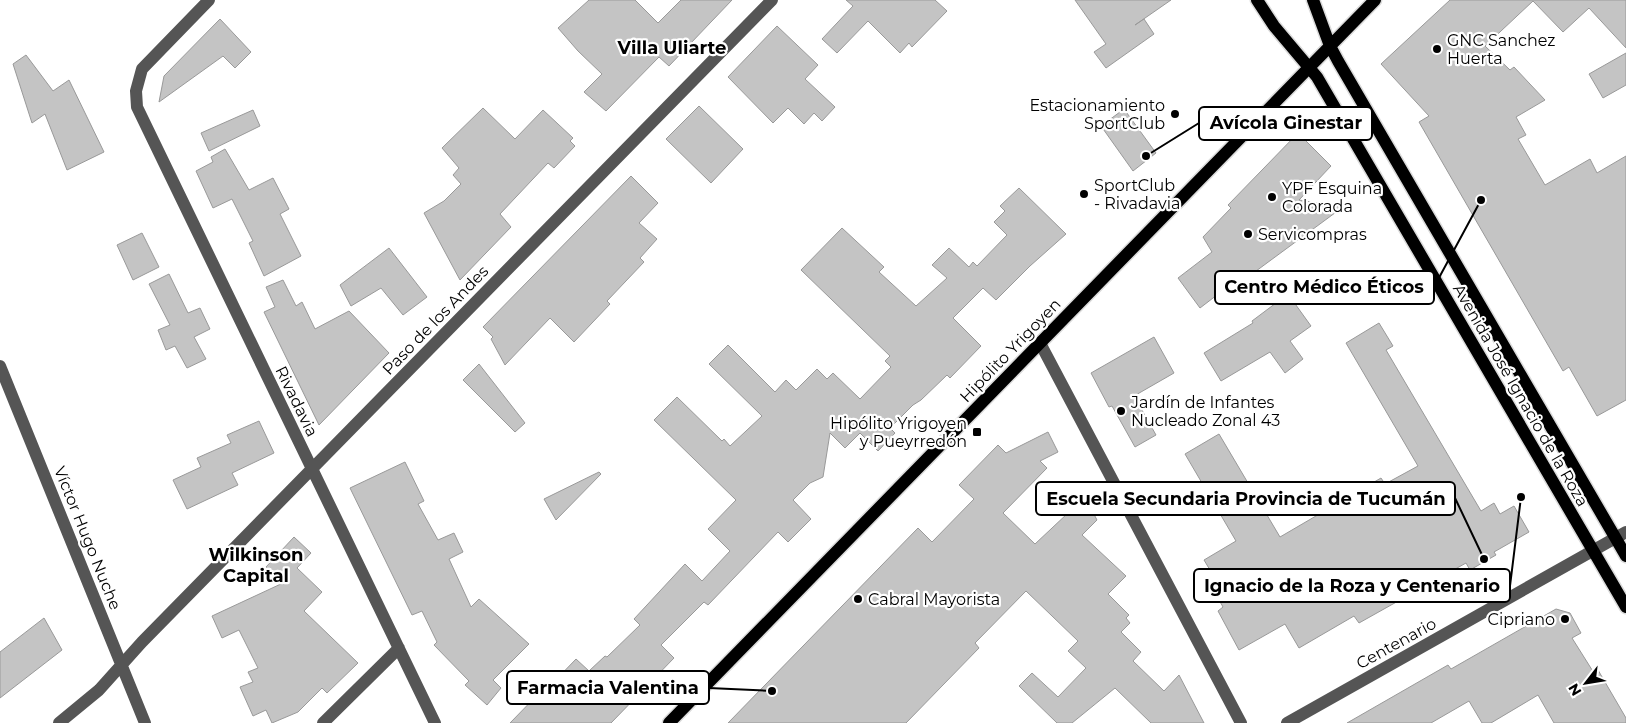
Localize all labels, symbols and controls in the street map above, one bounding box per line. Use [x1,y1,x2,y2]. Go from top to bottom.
place label: GNC Sanchez Huerta [1447,31,1555,68]
district label: Villa Uliarte [617,37,726,59]
marker: GNC Sanchez Huerta [1431,43,1443,55]
place label: Estacionamiento SportClub [1030,96,1165,133]
callout: Avícola Ginestar [1199,107,1372,140]
marker: Estacionamiento SportClub [1169,108,1181,120]
text: Avícola Ginestar [1209,112,1362,134]
place label: SportClub - Rivadavia [1094,176,1181,213]
place label: YPF Esquina Colorada [1282,179,1382,216]
marker: SportClub - Rivadavia [1078,188,1090,200]
marker: YPF Esquina Colorada [1266,191,1278,203]
place label: Servicompras [1258,225,1367,244]
marker: Servicompras [1242,228,1254,240]
street label: Paso de los Andes [378,262,492,379]
callout: Centro Médico Éticos [1215,271,1434,304]
text: Centro Médico Éticos [1224,276,1424,298]
street label: Avenida José Ignacio de la Roza [1449,281,1592,510]
street label: Hipólito Yrigoyen [956,295,1065,406]
street label: Rivadavia [271,363,322,440]
place label: Jardín de Infantes Nucleado Zonal 43 [1130,393,1280,430]
marker: Jardín de Infantes Nucleado Zonal 43 [1115,405,1127,417]
place label: Hipólito Yrigoyen y Pueyrredón [830,414,967,451]
marker: Hipólito Yrigoyen y Pueyrredón [971,426,983,438]
street label: Víctor Hugo Nuche [50,464,125,613]
callout: Escuela Secundaria Provincia de Tucumán [1036,482,1455,515]
text: Escuela Secundaria Provincia de Tucumán [1046,488,1446,510]
district label: Wilkinson Capital [208,544,304,587]
callout: Ignacio de la Roza y Centenario [1194,569,1510,602]
text: Ignacio de la Roza y Centenario [1204,575,1500,597]
place label: Cabral Mayorista [868,590,1000,609]
marker: Cabral Mayorista [852,593,864,605]
place label: Cipriano [1488,610,1555,629]
marker: Cipriano [1559,613,1571,625]
street label: Centenario [1353,614,1439,673]
north arrow [1561,658,1611,708]
callout: Farmacia Valentina [507,671,709,704]
text: Farmacia Valentina [517,677,699,699]
text: N [1564,680,1585,699]

